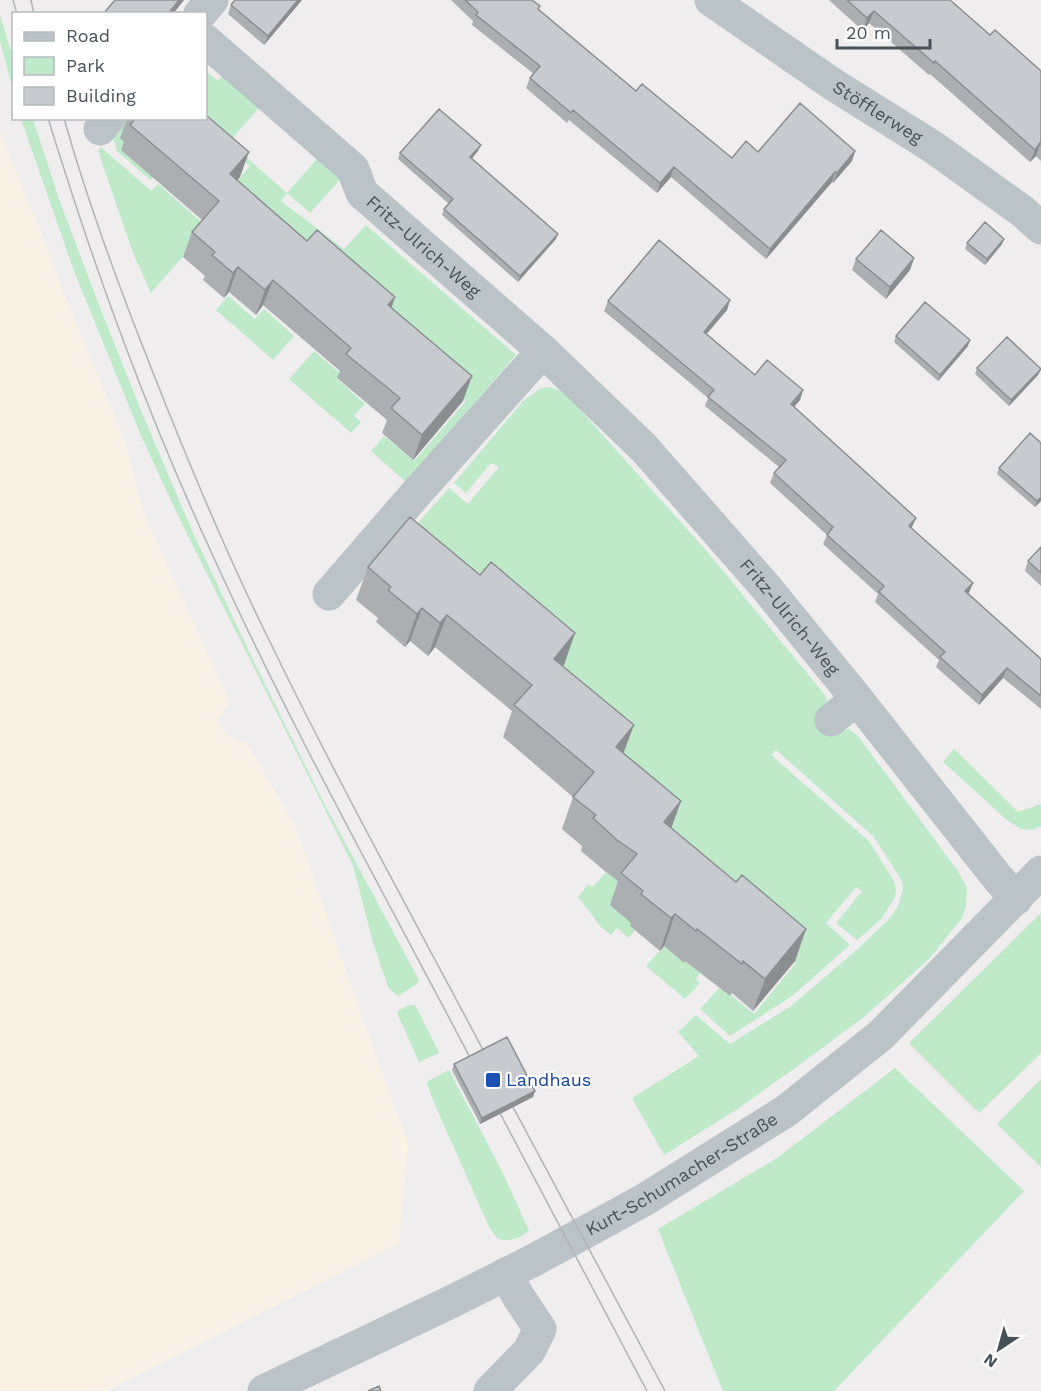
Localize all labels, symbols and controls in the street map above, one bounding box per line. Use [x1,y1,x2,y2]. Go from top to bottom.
legend [12,12,207,120]
scale bar [837,12,930,50]
text: 20 m [846,22,891,43]
text: Road [66,25,110,46]
text: Park [66,55,105,76]
street label: Stöfflerweg [829,76,927,148]
text: Building [66,85,136,106]
street label: Fritz-Ulrich-Weg [362,191,485,302]
street label: Fritz-Ulrich-Weg [736,554,844,680]
place label: Landhaus [506,1069,591,1090]
marker: Landhaus [484,1071,502,1089]
street label: Kurt-Schumacher-Straße [582,1108,782,1240]
north arrow [969,1319,1029,1379]
text: N [980,1350,1001,1372]

